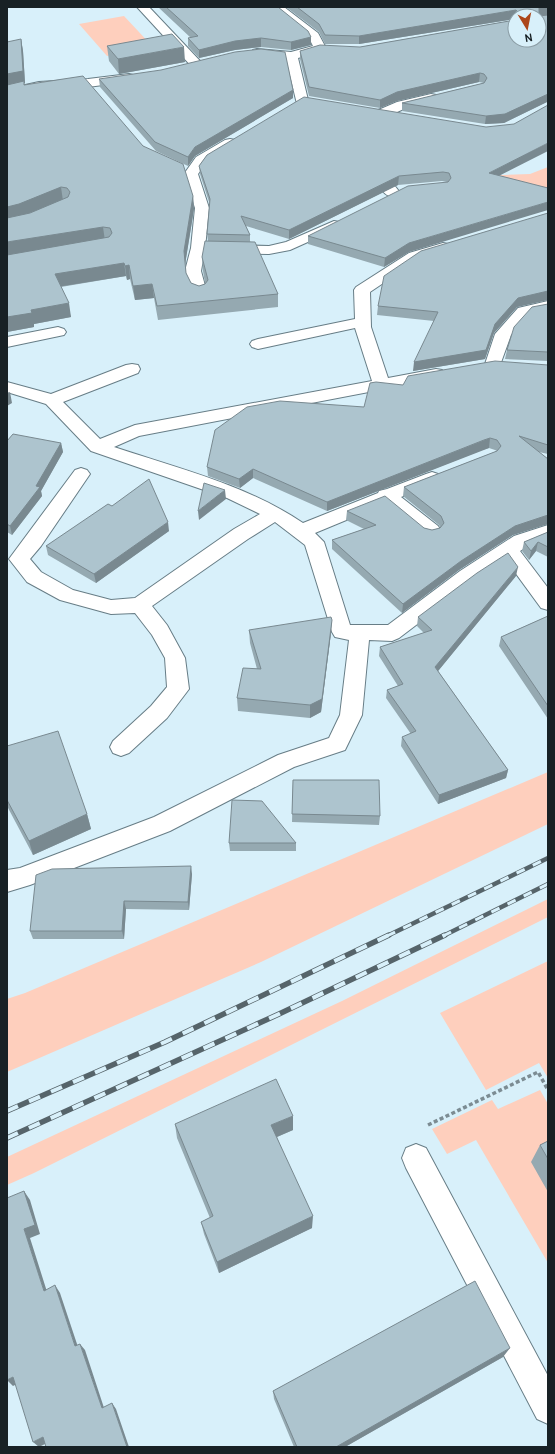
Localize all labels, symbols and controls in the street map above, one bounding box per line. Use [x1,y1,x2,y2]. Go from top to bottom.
north arrow [507,8,547,48]
text: N [524,30,534,45]

